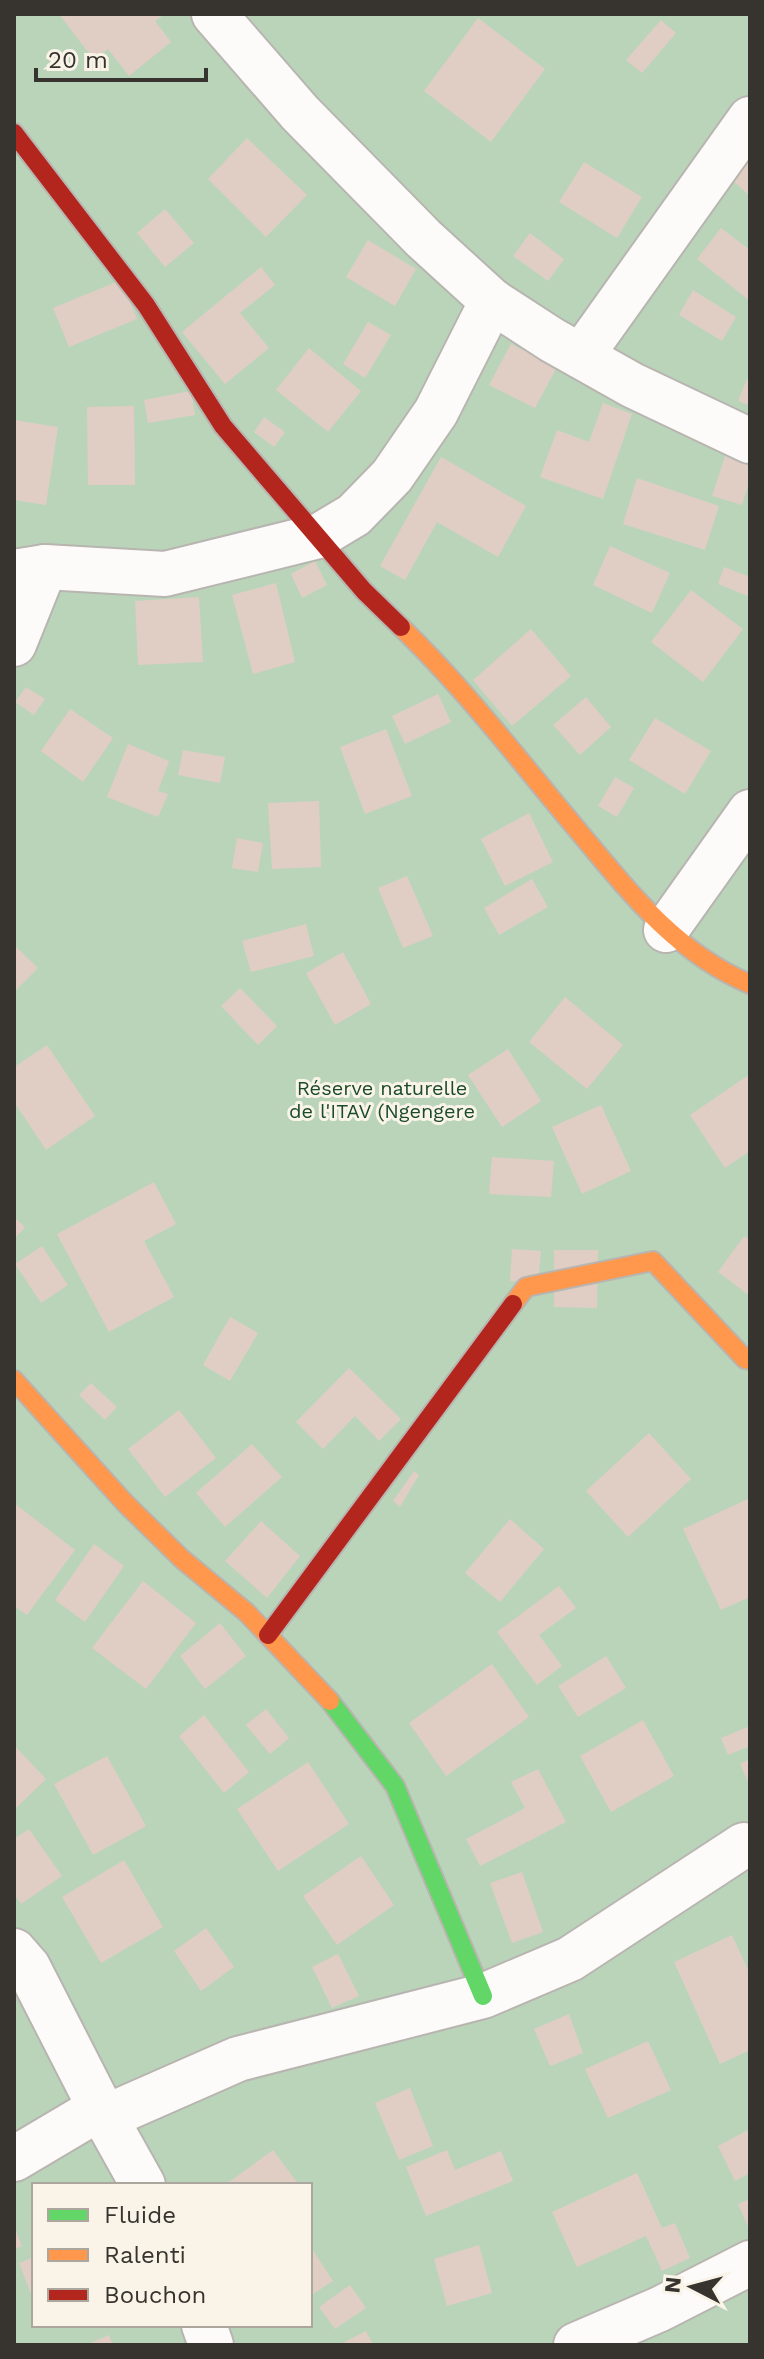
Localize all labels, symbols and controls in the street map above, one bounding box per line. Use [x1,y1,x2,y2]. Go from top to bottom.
scale bar [36,32,206,82]
text: 20 m [48,46,108,74]
park label: Réserve naturelle de l'ITAV (Ngengere [289,1076,475,1123]
legend [32,2183,312,2327]
text: Fluide [104,2201,176,2229]
text: Ralenti [104,2241,186,2269]
north arrow [652,2247,732,2327]
text: N [659,2276,686,2294]
text: Bouchon [104,2281,206,2309]

